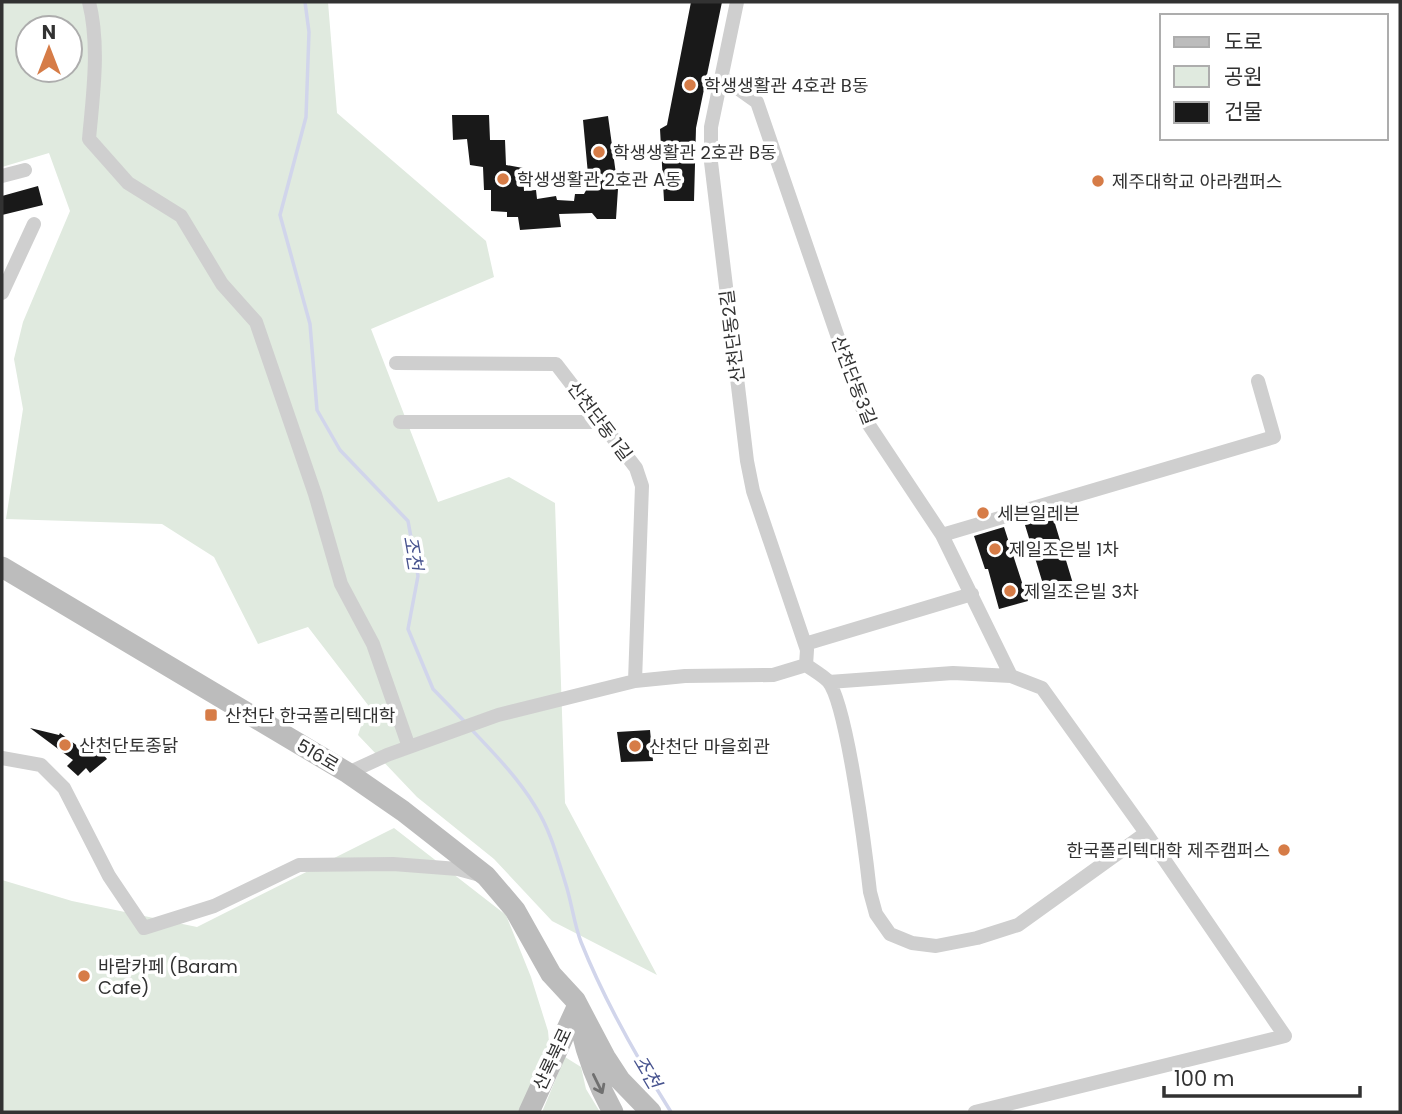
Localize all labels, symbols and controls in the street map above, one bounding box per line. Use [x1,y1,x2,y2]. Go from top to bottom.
north arrow [14,14,84,84]
legend [1160,14,1388,140]
text: N [42,19,56,46]
text: 도로 [1224,27,1263,56]
text: 공원 [1224,62,1263,91]
place label: 학생생활관 4호관 B동 [704,73,868,98]
marker: 학생생활관 4호관 B동 [682,77,698,93]
text: 건물 [1224,97,1263,126]
place label: 학생생활관 2호관 B동 [613,140,776,165]
marker: 학생생활관 2호관 B동 [591,144,607,160]
place label: 학생생활관 2호관 A동 [517,167,682,192]
place label: 제주대학교 아라캠퍼스 [1112,169,1282,194]
marker: 학생생활관 2호관 A동 [495,171,511,187]
marker: 제주대학교 아라캠퍼스 [1090,173,1106,189]
street label: 산천단동2길 [714,288,750,384]
street label: 산천단동3길 [826,332,882,428]
street label: 산천단동 1길 [562,376,638,466]
place label: 세븐일레븐 [997,501,1080,526]
marker: 세븐일레븐 [975,505,991,521]
water label: 조천 [397,533,430,574]
place label: 제일조은빌 1차 [1009,537,1119,562]
marker: 제일조은빌 1차 [987,541,1003,557]
place label: 제일조은빌 3차 [1024,579,1139,604]
marker: 제일조은빌 3차 [1002,583,1018,599]
place label: 산천단 한국폴리텍대학 [225,703,395,728]
marker: 산천단 한국폴리텍대학 [203,707,219,723]
place label: 산천단토종닭 [79,733,178,758]
street label: 516로 [292,733,344,777]
place label: 산천단 마을회관 [649,734,770,759]
marker: 산천단토종닭 [57,737,73,753]
marker: 산천단 마을회관 [627,738,643,754]
place label: 한국폴리텍대학 제주캠퍼스 [1066,838,1270,863]
marker: 한국폴리텍대학 제주캠퍼스 [1276,842,1292,858]
place label: 바람카페 (Baram Cafe) [98,954,238,1000]
marker: 바람카페 (Baram Cafe) [76,968,92,984]
street label: 산록북로 [527,1024,577,1094]
water label: 조천 [626,1050,668,1095]
scale bar [1164,1054,1360,1098]
text: 100 m [1174,1064,1234,1093]
one-way arrow [592,1073,606,1094]

